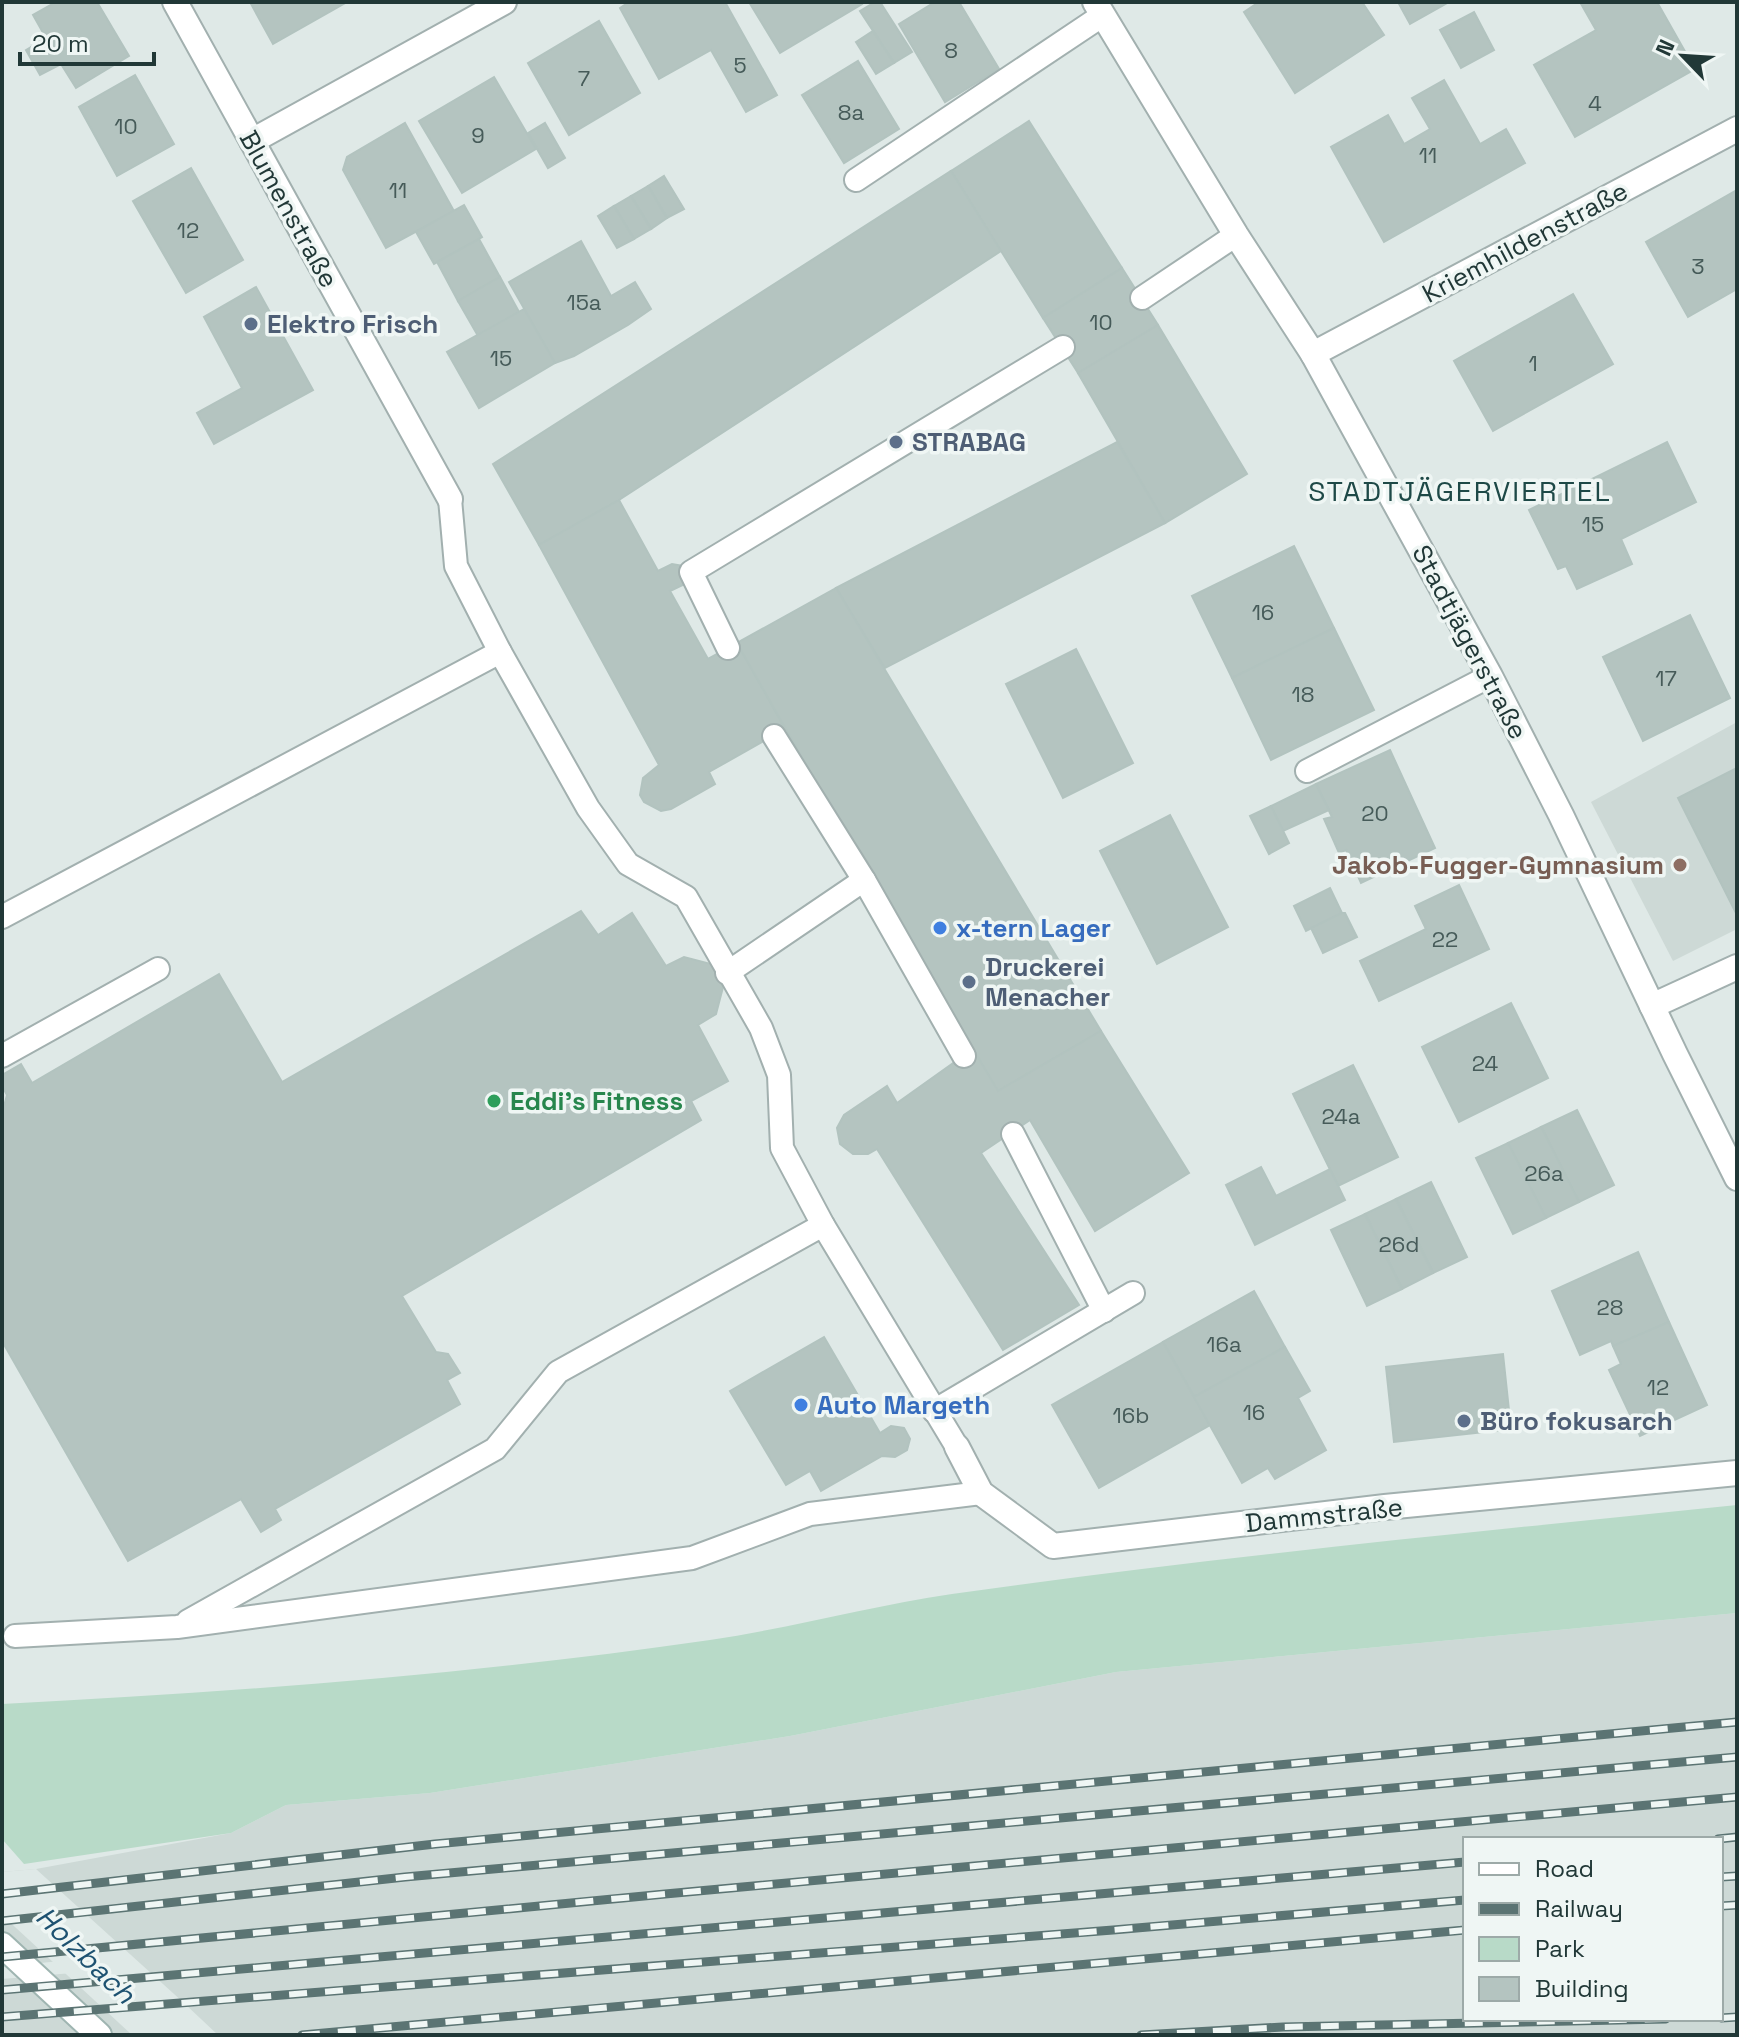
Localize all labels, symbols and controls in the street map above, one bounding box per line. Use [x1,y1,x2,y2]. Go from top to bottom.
scale bar [20,16,154,66]
north arrow [1643,16,1723,96]
text: 20 m [32,28,89,59]
text: N [1649,35,1681,60]
house number: 8 [944,36,958,64]
house number: 5 [733,51,747,79]
house number: 7 [578,64,590,92]
house number: 4 [1588,89,1602,117]
house number: 8a [838,98,865,126]
house number: 10 [114,112,138,140]
house number: 9 [471,121,485,149]
street label: Blumenstraße [232,124,346,294]
house number: 11 [1419,141,1437,169]
street label: Kriemhildenstraße [1416,173,1634,311]
house number: 11 [389,176,407,204]
house number: 12 [177,216,199,244]
house number: 3 [1691,252,1705,280]
house number: 15a [566,288,602,316]
place label: Elektro Frisch [267,307,438,341]
house number: 10 [1089,308,1113,336]
marker: Elektro Frisch [242,315,260,333]
house number: 15 [490,344,512,372]
house number: 1 [1528,349,1538,377]
place label: STRABAG [912,425,1026,459]
marker: STRABAG [887,433,905,451]
district label: STADTJÄGERVIERTEL [1308,473,1612,509]
house number: 15 [1582,510,1604,538]
street label: Stadtjägerstraße [1404,539,1536,745]
house number: 16 [1252,598,1274,626]
house number: 17 [1655,664,1677,692]
house number: 18 [1292,680,1314,708]
house number: 20 [1361,799,1389,827]
place label: Jakob-Fugger-Gymnasium [1332,848,1664,882]
marker: Jakob-Fugger-Gymnasium [1671,856,1689,874]
place label: x-tern Lager [956,911,1111,945]
marker: x-tern Lager [931,919,949,937]
house number: 22 [1432,925,1458,953]
place label: Druckerei Menacher [985,950,1110,1014]
marker: Druckerei Menacher [960,973,978,991]
house number: 24 [1472,1049,1498,1077]
place label: Eddi's Fitness [510,1084,683,1118]
marker: Eddi's Fitness [485,1092,503,1110]
house number: 24a [1321,1102,1361,1130]
house number: 26a [1524,1159,1564,1187]
house number: 26d [1379,1230,1419,1258]
house number: 28 [1597,1293,1623,1321]
house number: 16a [1206,1330,1242,1358]
house number: 12 [1647,1373,1669,1401]
place label: Auto Margeth [817,1388,990,1422]
marker: Auto Margeth [792,1396,810,1414]
house number: 16 [1243,1398,1265,1426]
house number: 16b [1113,1401,1149,1429]
place label: Büro fokusarch [1480,1404,1673,1438]
marker: Büro fokusarch [1455,1412,1473,1430]
street label: Dammstraße [1244,1490,1404,1540]
legend [1463,1837,1723,2021]
text: Road [1535,1853,1594,1884]
text: Railway [1535,1893,1623,1924]
water label: Holzbach [29,1899,144,2012]
text: Park [1535,1933,1585,1964]
text: Building [1535,1973,1629,2004]

